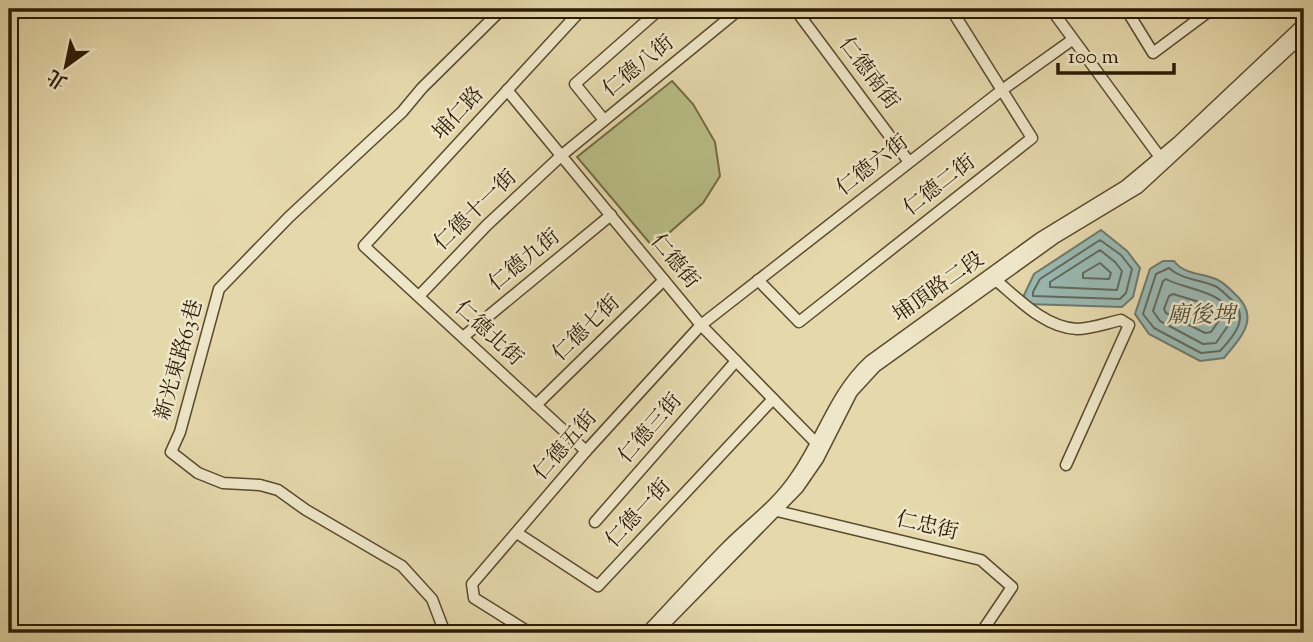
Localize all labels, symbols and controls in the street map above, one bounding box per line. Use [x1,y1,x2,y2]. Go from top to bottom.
street label: 仁德八街 [597,29,681,105]
street label: 仁德南街 [831,31,905,117]
north arrow [32,32,102,102]
scale bar [1058,32,1173,76]
text: 100 m [1068,43,1119,73]
text: 北 [43,62,73,95]
street label: 埔仁路 [427,81,491,147]
street label: 仁德六街 [831,128,915,204]
street label: 仁德二街 [898,148,982,224]
street label: 仁德十一街 [428,164,524,258]
street label: 仁德九街 [483,223,567,299]
street label: 仁德街 [643,228,705,296]
street label: 埔頂路二段 [887,246,991,330]
street label: 仁德七街 [546,289,628,369]
street label: 仁德北街 [447,294,529,374]
street label: 新光東路63巷 [149,296,211,424]
water label: 廟後埤 [1167,300,1239,333]
street label: 仁德三街 [612,387,690,471]
street label: 仁德五街 [527,404,605,488]
street label: 仁德一街 [599,473,679,555]
street label: 仁忠街 [893,505,961,549]

